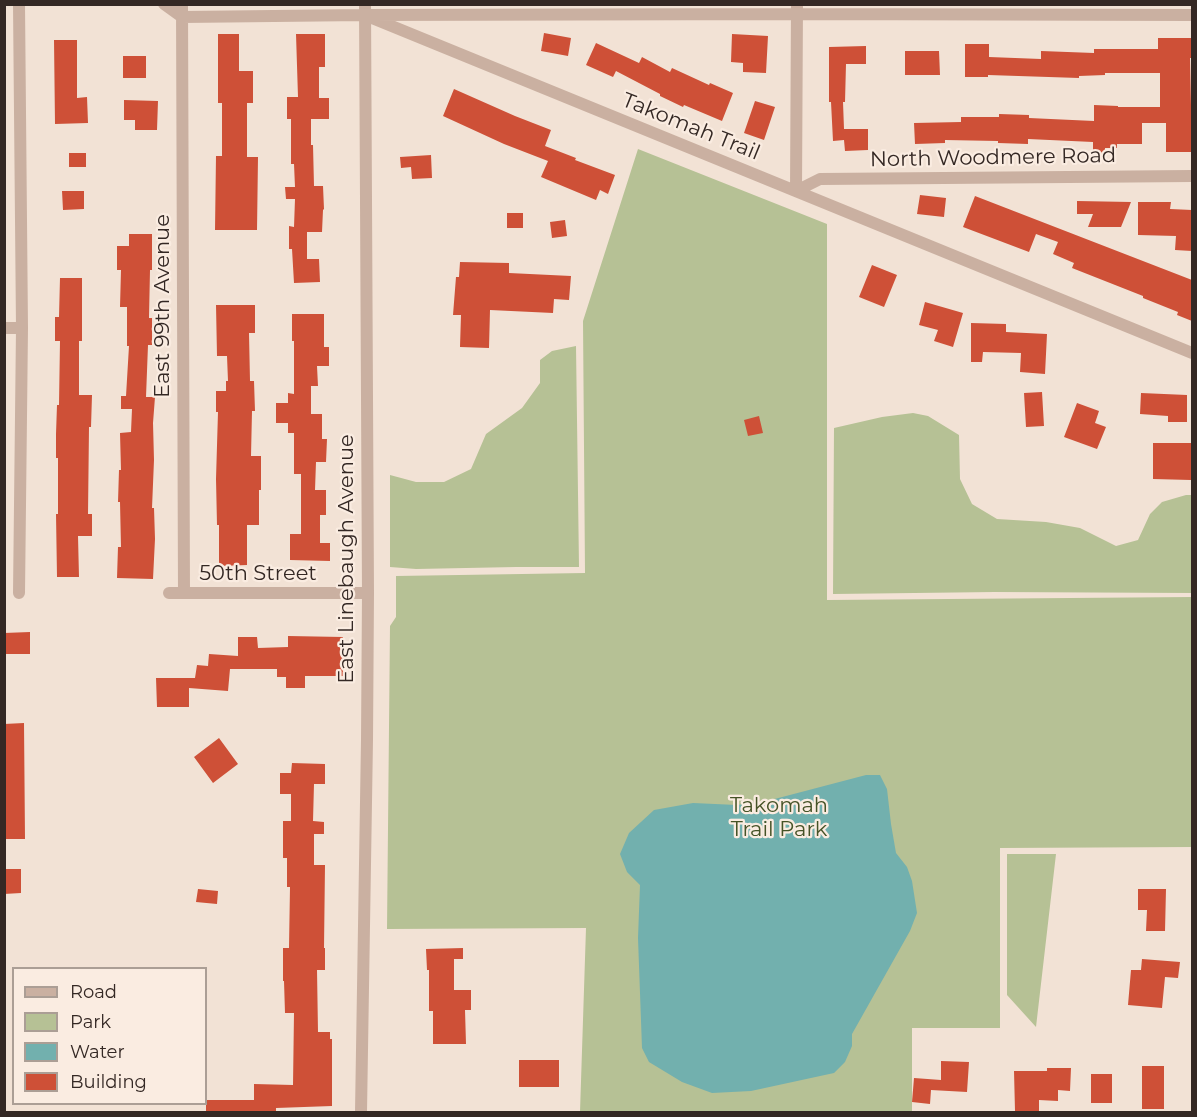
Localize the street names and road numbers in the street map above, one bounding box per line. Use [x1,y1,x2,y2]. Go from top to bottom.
street label: Takomah Trail [618,88,764,166]
street label: North Woodmere Road [870,143,1116,173]
street label: East 99th Avenue [150,214,176,398]
street label: East Linebaugh Avenue [334,434,360,684]
street label: 50th Street [199,561,317,587]

